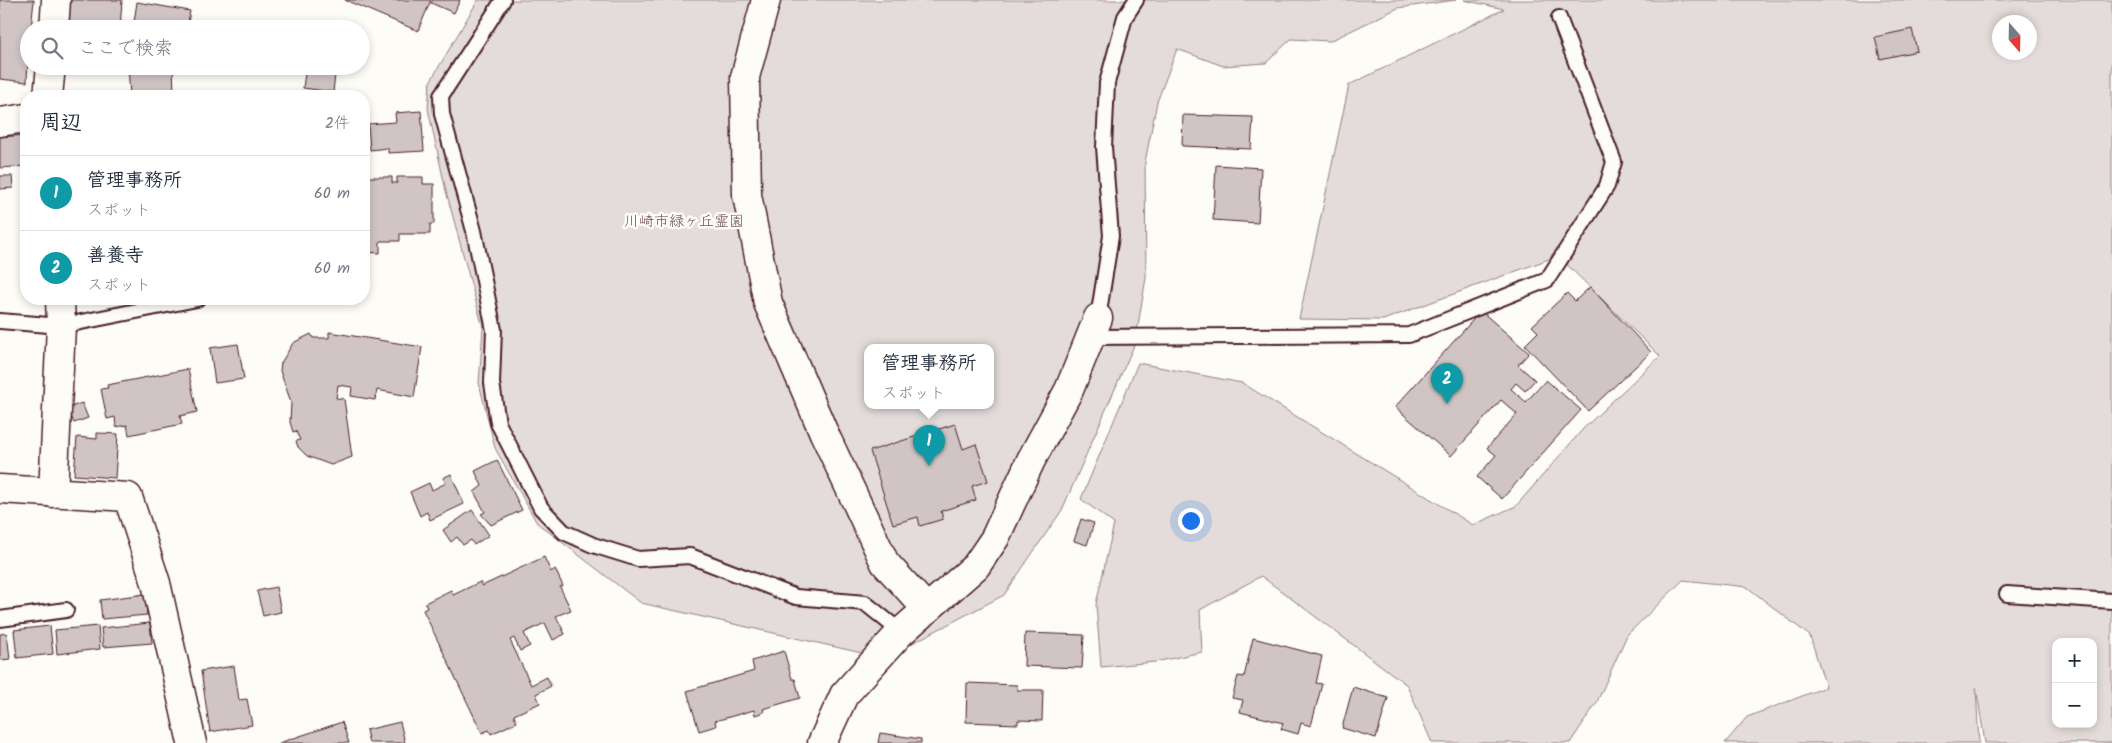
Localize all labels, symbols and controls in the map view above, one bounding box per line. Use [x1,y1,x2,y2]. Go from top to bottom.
north arrow [1992,15,2037,60]
search box [20,20,370,75]
icon: search [38,34,66,62]
text: ここで検索 [78,34,173,64]
text: 周辺 [40,107,82,140]
text: 2件 [325,111,350,136]
text: 管理事務所 [87,166,182,196]
text: 1 [54,181,58,206]
text: 60 m [314,181,350,206]
text: スポット [87,198,151,223]
park label: 川崎市緑ヶ丘霊園 [624,210,744,234]
text: 善養寺 [87,241,144,271]
text: 2 [51,256,61,281]
text: 60 m [314,256,350,281]
text: スポット [87,273,151,298]
popup [864,344,994,409]
text: 管理事務所 [881,349,977,379]
pin: 2 [1431,363,1463,404]
text: スポット [881,381,946,406]
pin: 1 [913,425,945,466]
your location [1178,508,1204,534]
map controls [2052,638,2097,728]
button: + [2052,638,2097,683]
button: − [2052,683,2097,728]

